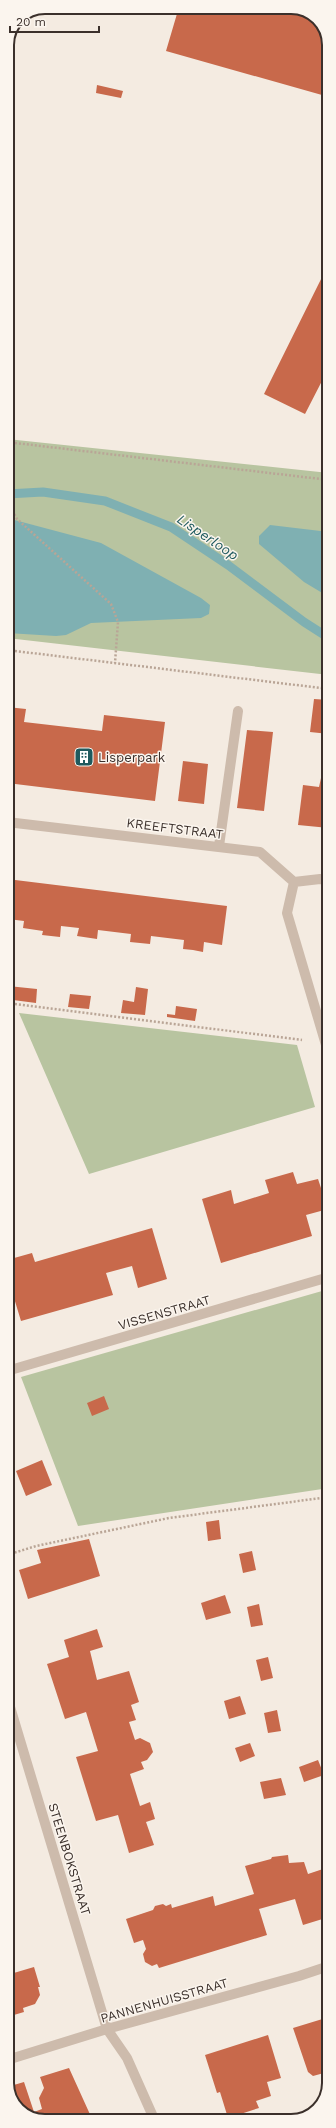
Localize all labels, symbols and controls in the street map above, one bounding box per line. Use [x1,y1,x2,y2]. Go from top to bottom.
scale bar [10,8,99,34]
text: 20 m [16,15,46,29]
water label: Lisperloop [174,511,242,563]
building icon: Lisperpark [73,746,95,768]
place label: Lisperpark [98,750,166,765]
street label: KREEFTSTRAAT [126,815,224,842]
street label: VISSENSTRAAT [116,1292,212,1333]
street label: STEENBOKSTRAAT [45,1801,94,1917]
street label: PANNENHUISSTRAAT [99,1975,230,2026]

